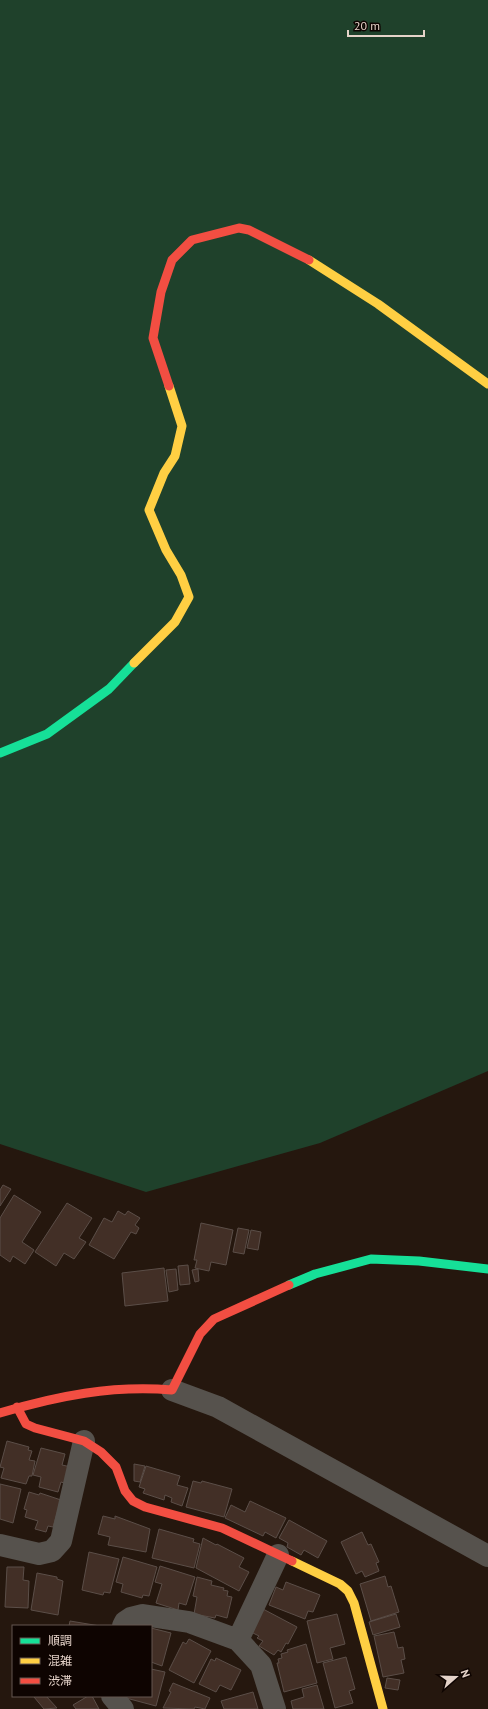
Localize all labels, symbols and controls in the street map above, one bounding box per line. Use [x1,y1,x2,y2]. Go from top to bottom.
scale bar [348,12,424,38]
text: 20 m [354,18,380,33]
legend [12,1625,152,1697]
text: 順調 [48,1633,72,1648]
text: 混雑 [48,1653,72,1668]
north arrow [436,1657,476,1697]
text: N [458,1668,473,1679]
text: 渋滞 [48,1673,72,1688]

